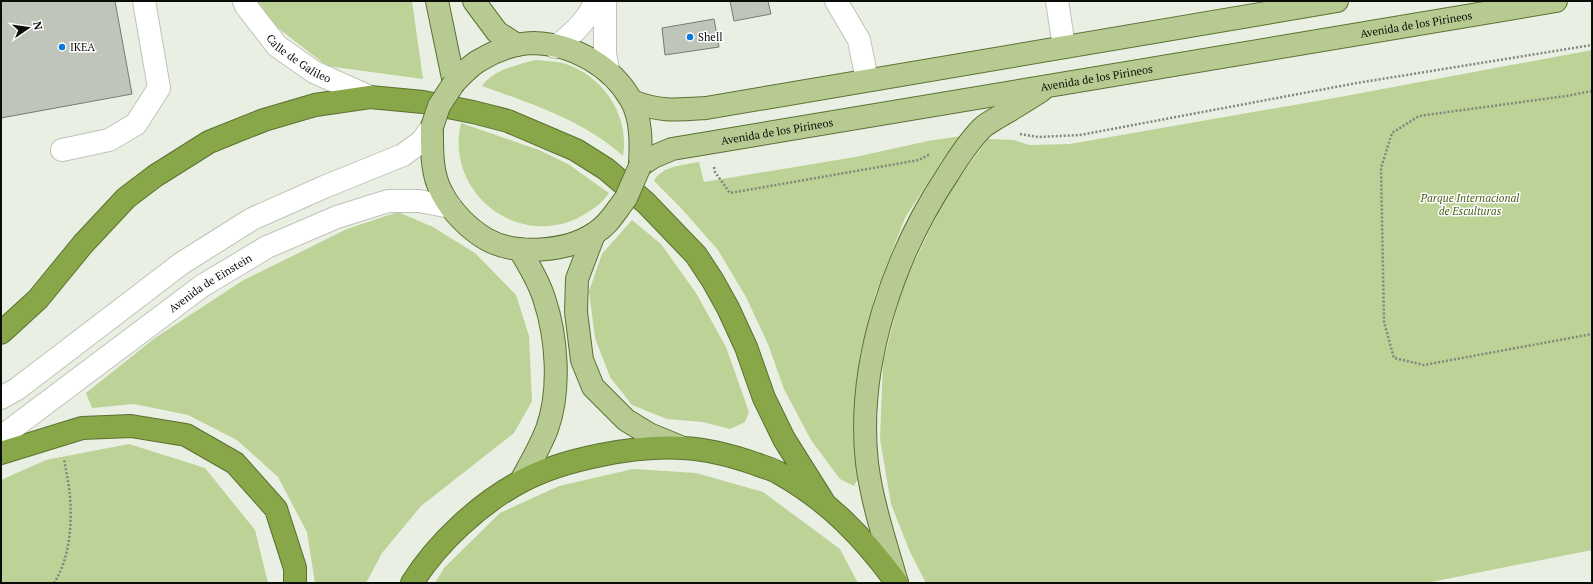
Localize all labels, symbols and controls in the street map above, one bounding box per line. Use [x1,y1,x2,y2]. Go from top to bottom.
north arrow [8,8,48,48]
street label: Avenida de los Pirineos [1359,8,1474,41]
text: N [30,20,46,32]
place label: Shell [698,30,723,44]
street label: Calle de Galileo [263,31,333,86]
marker: Shell [685,32,695,42]
place label: IKEA [70,40,95,54]
marker: IKEA [57,42,67,52]
street label: Avenida de los Pirineos [1040,62,1154,94]
street label: Avenida de los Pirineos [720,115,834,148]
park label: Parque Internacional de Esculturas [1420,191,1519,218]
street label: Avenida de Einstein [166,250,255,315]

